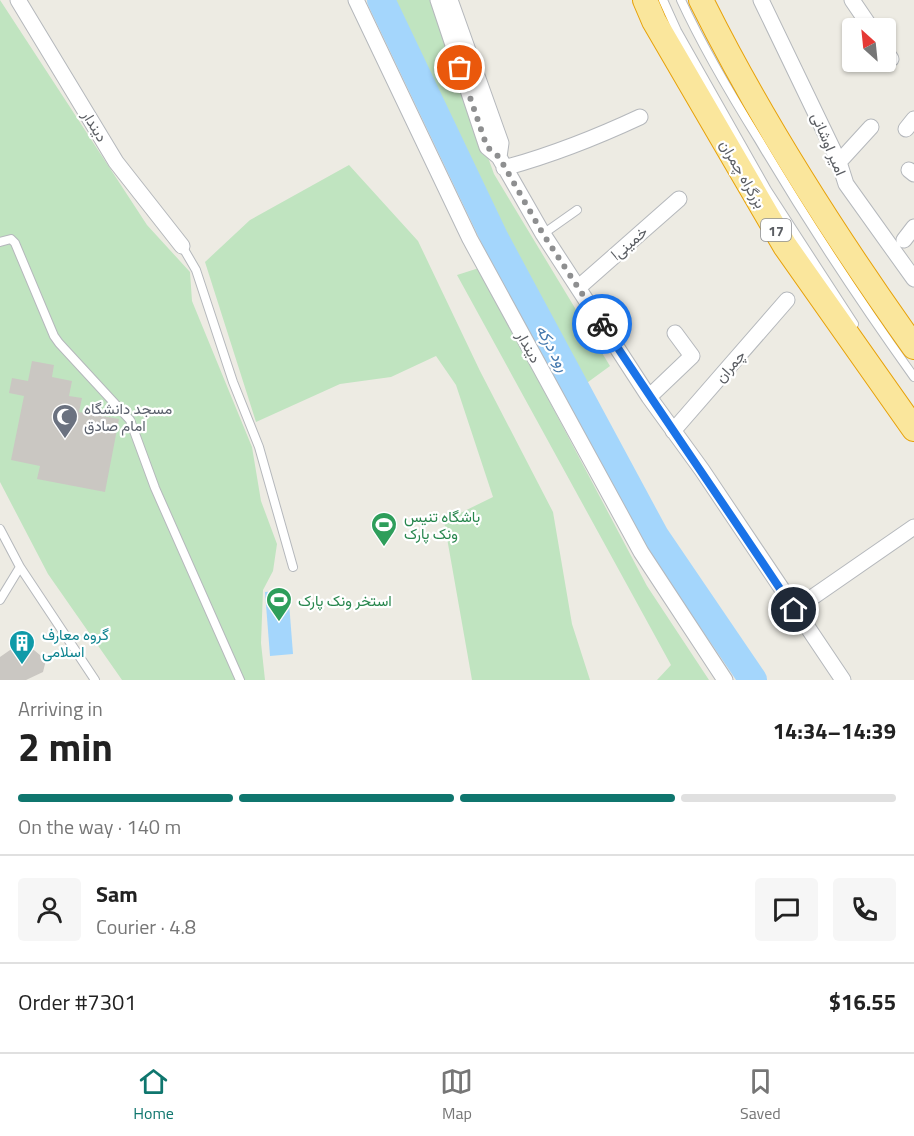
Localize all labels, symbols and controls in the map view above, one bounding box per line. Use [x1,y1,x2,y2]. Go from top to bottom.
north arrow [842,18,896,72]
map controls [842,18,896,72]
pin [434,42,485,93]
icon: bag [443,51,476,84]
street label: دیندار [76,105,113,146]
street label: امیر اوشانی [805,109,853,179]
street label: بزرگراه چمران [714,135,772,213]
road number: 17 [761,219,791,241]
street label: lخمینی [605,220,653,266]
courier [572,294,632,354]
icon: bike [586,308,619,341]
water label: رود درکه [531,320,576,376]
street label: دیندار [510,326,547,367]
street label: چمران [709,344,751,388]
place label: مسجد دانشگاه امام صادق [84,397,172,437]
mosque icon: مسجد دانشگاه امام صادق [50,402,80,440]
place label: باشگاه تنیس ونک پارک [404,505,480,545]
sports icon: باشگاه تنیس ونک پارک [369,510,399,548]
pin [768,584,819,635]
sports icon: استخر ونک پارک [264,585,294,623]
place label: استخر ونک پارک [298,589,392,612]
icon: home [777,593,810,626]
place label: گروه معارف اسلامی [42,623,109,663]
building icon: گروه معارف اسلامی [7,628,37,666]
text: Arriving in [18,693,103,724]
text: 14:34–14:39 [773,714,896,748]
text: 2 min [18,717,113,776]
text: On the way · 140 m [18,811,181,842]
text: Sam [96,877,138,911]
button: person [18,878,81,941]
button: chat [755,878,818,941]
button: phone [833,878,896,941]
text: Courier · 4.8 [96,911,196,942]
text: Order #7301 [18,985,137,1019]
text: $16.55 [829,985,896,1019]
tab: Home [133,1065,174,1125]
tab: Map [440,1065,473,1125]
tab: Saved [740,1065,781,1125]

